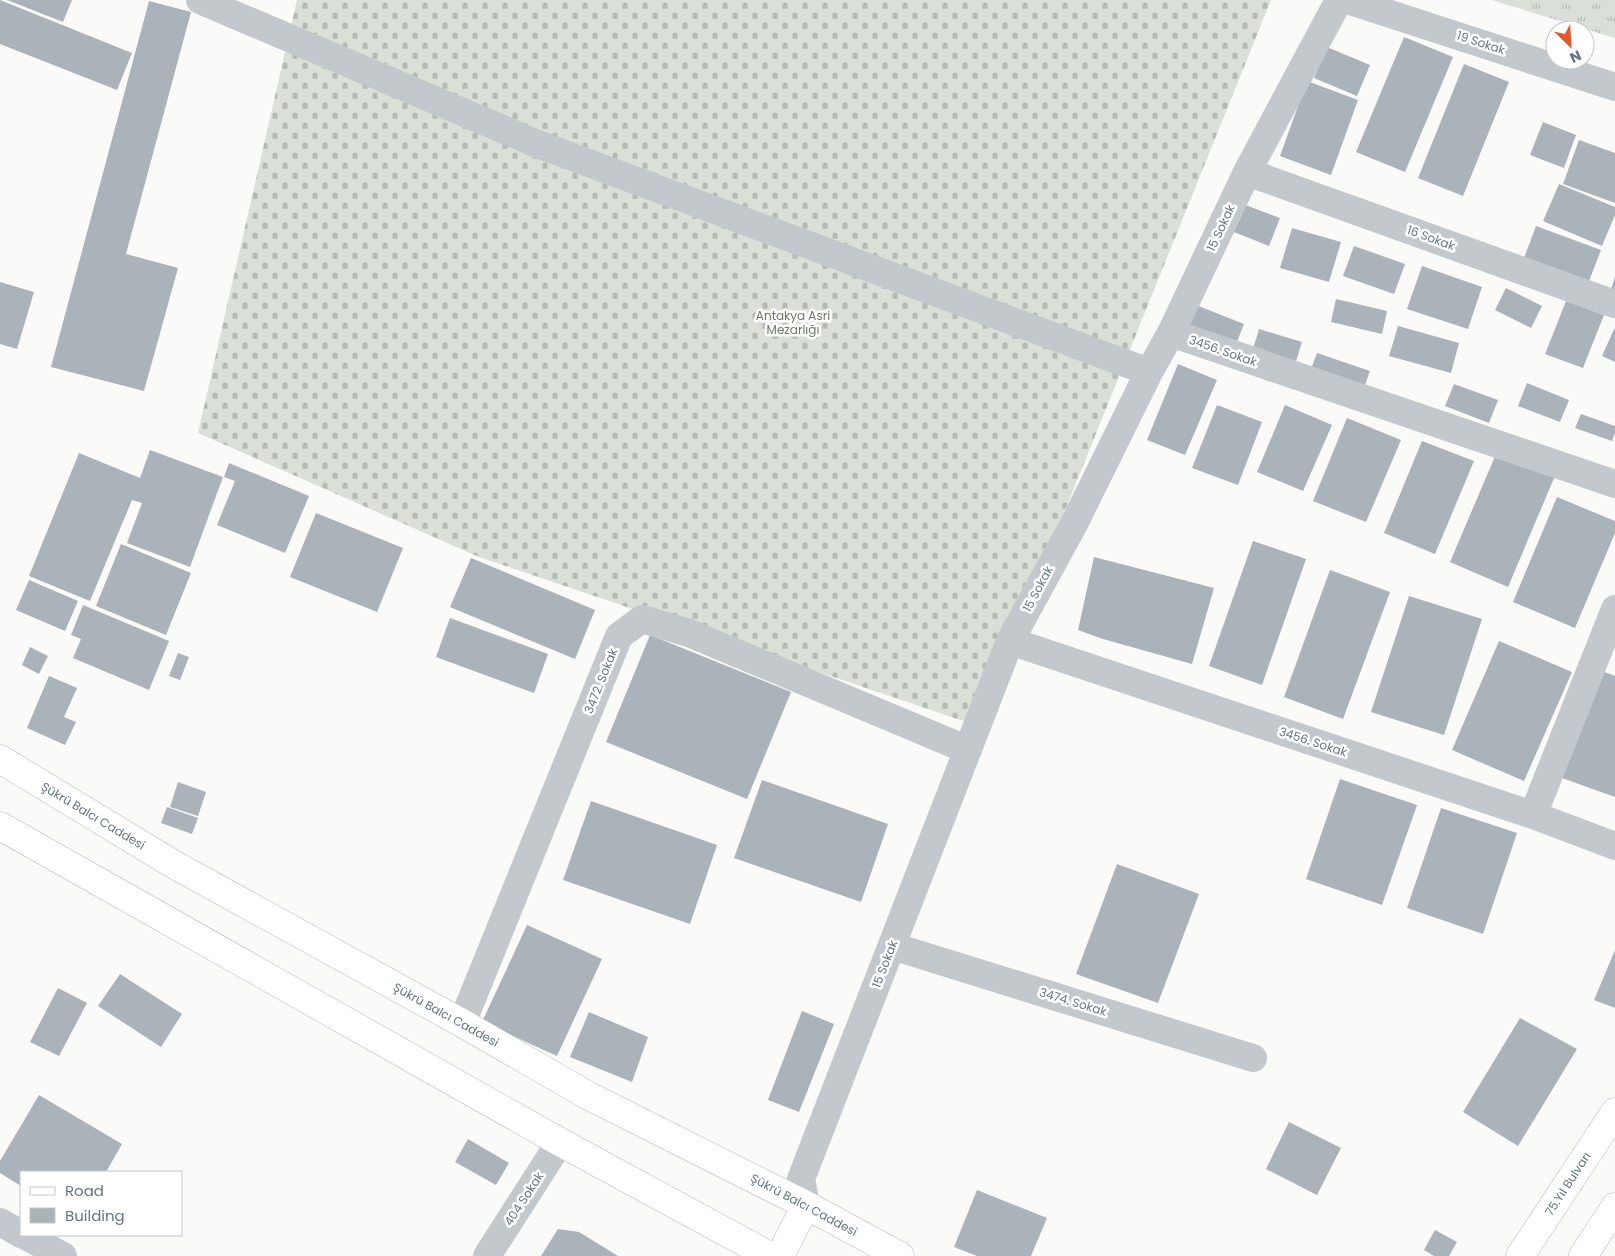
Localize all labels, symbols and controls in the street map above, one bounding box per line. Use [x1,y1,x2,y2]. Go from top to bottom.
north arrow [1545,20,1595,70]
street label: 19 Sokak [1455,27,1508,59]
text: N [1566,45,1584,68]
street label: 15 Sokak [1202,201,1239,254]
street label: 16 Sokak [1405,221,1458,254]
park label: Antakya Asri Mezarlığı [756,307,830,338]
street label: 3456. Sokak [1187,331,1260,370]
street label: 15 Sokak [1018,562,1057,615]
street label: 3472. Sokak [580,645,622,716]
street label: 3456. Sokak [1277,723,1350,761]
street label: Şükrü Balcı Caddesi [38,778,148,853]
street label: 15 Sokak [868,937,902,990]
street label: Şükrü Balcı Caddesi [390,978,502,1051]
street label: 3474. Sokak [1037,983,1110,1020]
street label: 75.Yıl Bulvarı [1541,1148,1595,1219]
street label: 404 Sokak [500,1168,548,1229]
street label: Şükrü Balcı Caddesi [748,1169,861,1240]
legend [20,1171,182,1236]
text: Road [65,1180,104,1201]
text: Building [65,1205,125,1226]

